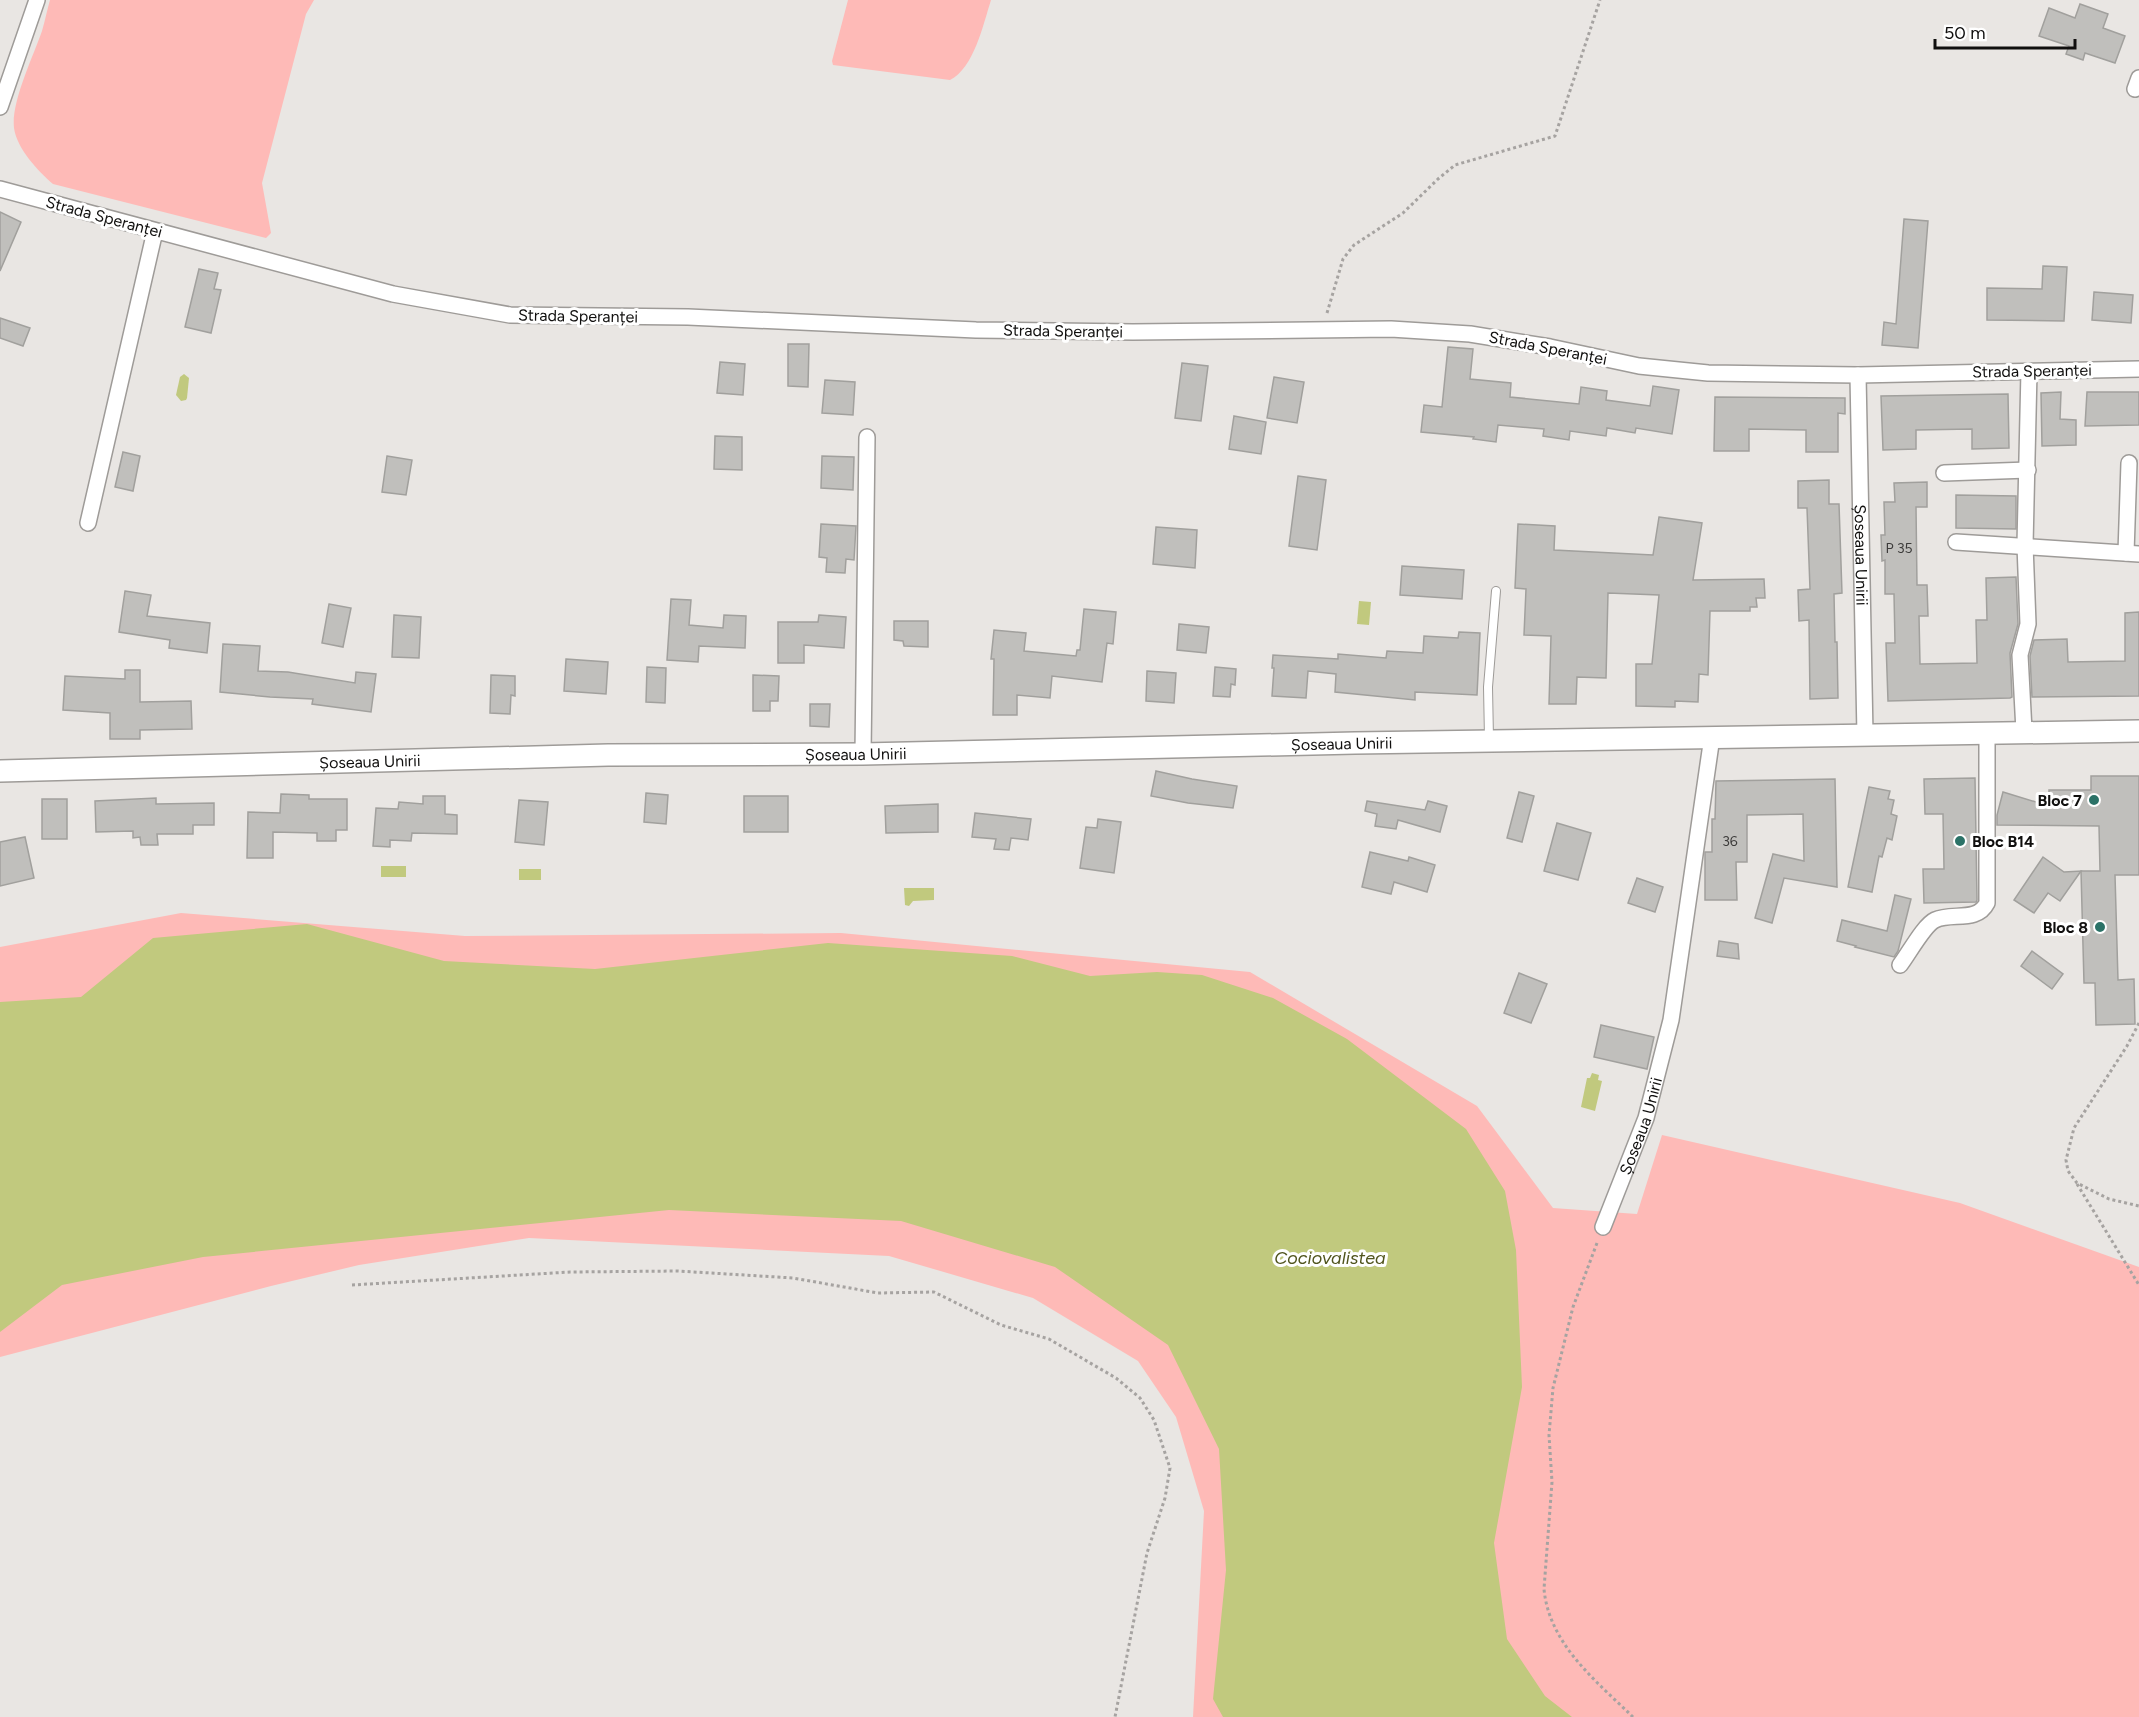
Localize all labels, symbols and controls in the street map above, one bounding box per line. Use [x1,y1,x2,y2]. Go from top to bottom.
scale bar [1935,12,2074,50]
text: 50 m [1944,22,1986,44]
street label: Strada Speranței [44,192,164,242]
street label: Strada Speranței [518,305,638,327]
street label: Strada Speranței [1003,320,1123,342]
street label: Strada Speranței [1487,327,1609,369]
street label: Strada Speranței [1972,360,2092,382]
street label: Șoseaua Unirii [1851,504,1872,606]
house number: P 35 [1885,540,1913,557]
street label: Șoseaua Unirii [1291,733,1393,754]
street label: Șoseaua Unirii [805,744,907,764]
street label: Șoseaua Unirii [319,750,421,772]
place label: Bloc 7 [2038,791,2082,810]
marker: Bloc 7 [2087,793,2101,807]
place label: Bloc B14 [1972,832,2034,851]
house number: 36 [1722,833,1738,850]
marker: Bloc B14 [1953,834,1967,848]
place label: Bloc 8 [2043,918,2088,937]
marker: Bloc 8 [2093,920,2107,934]
street label: Șoseaua Unirii [1615,1075,1665,1177]
water label: Cociovalistea [1274,1247,1386,1269]

